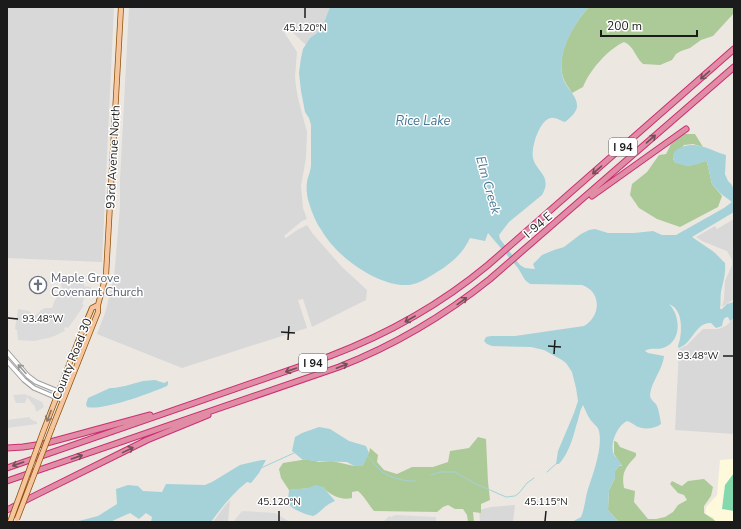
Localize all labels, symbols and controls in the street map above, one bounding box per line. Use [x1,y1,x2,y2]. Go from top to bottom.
scale bar [601,12,697,38]
text: 200 m [607,18,642,34]
text: 45.120°N [283,21,327,35]
one-way arrow [700,70,710,79]
street label: 93rd Avenue North [102,105,124,209]
water label: Rice Lake [395,112,451,130]
one-way arrow [646,135,657,144]
road number: I 94 [609,138,637,156]
water label: Elm Creek [471,154,505,217]
one-way arrow [592,165,602,174]
street label: I-94 E [520,208,556,242]
place label: Maple Grove Covenant Church [51,270,143,300]
church icon: Maple Grove Covenant Church [28,275,48,295]
one-way arrow [457,297,468,305]
text: 93.48°W [22,312,64,326]
one-way arrow [404,315,416,323]
street label: County Road 30 [48,316,96,402]
text: 93.48°W [677,349,719,363]
road number: I 94 [299,354,327,372]
one-way arrow [335,362,347,370]
one-way arrow [18,364,27,374]
one-way arrow [284,367,297,374]
one-way arrow [45,410,53,422]
one-way arrow [121,446,133,453]
one-way arrow [71,453,84,460]
one-way arrow [13,460,25,468]
text: 45.120°N [257,495,301,509]
text: 45.115°N [524,495,568,509]

